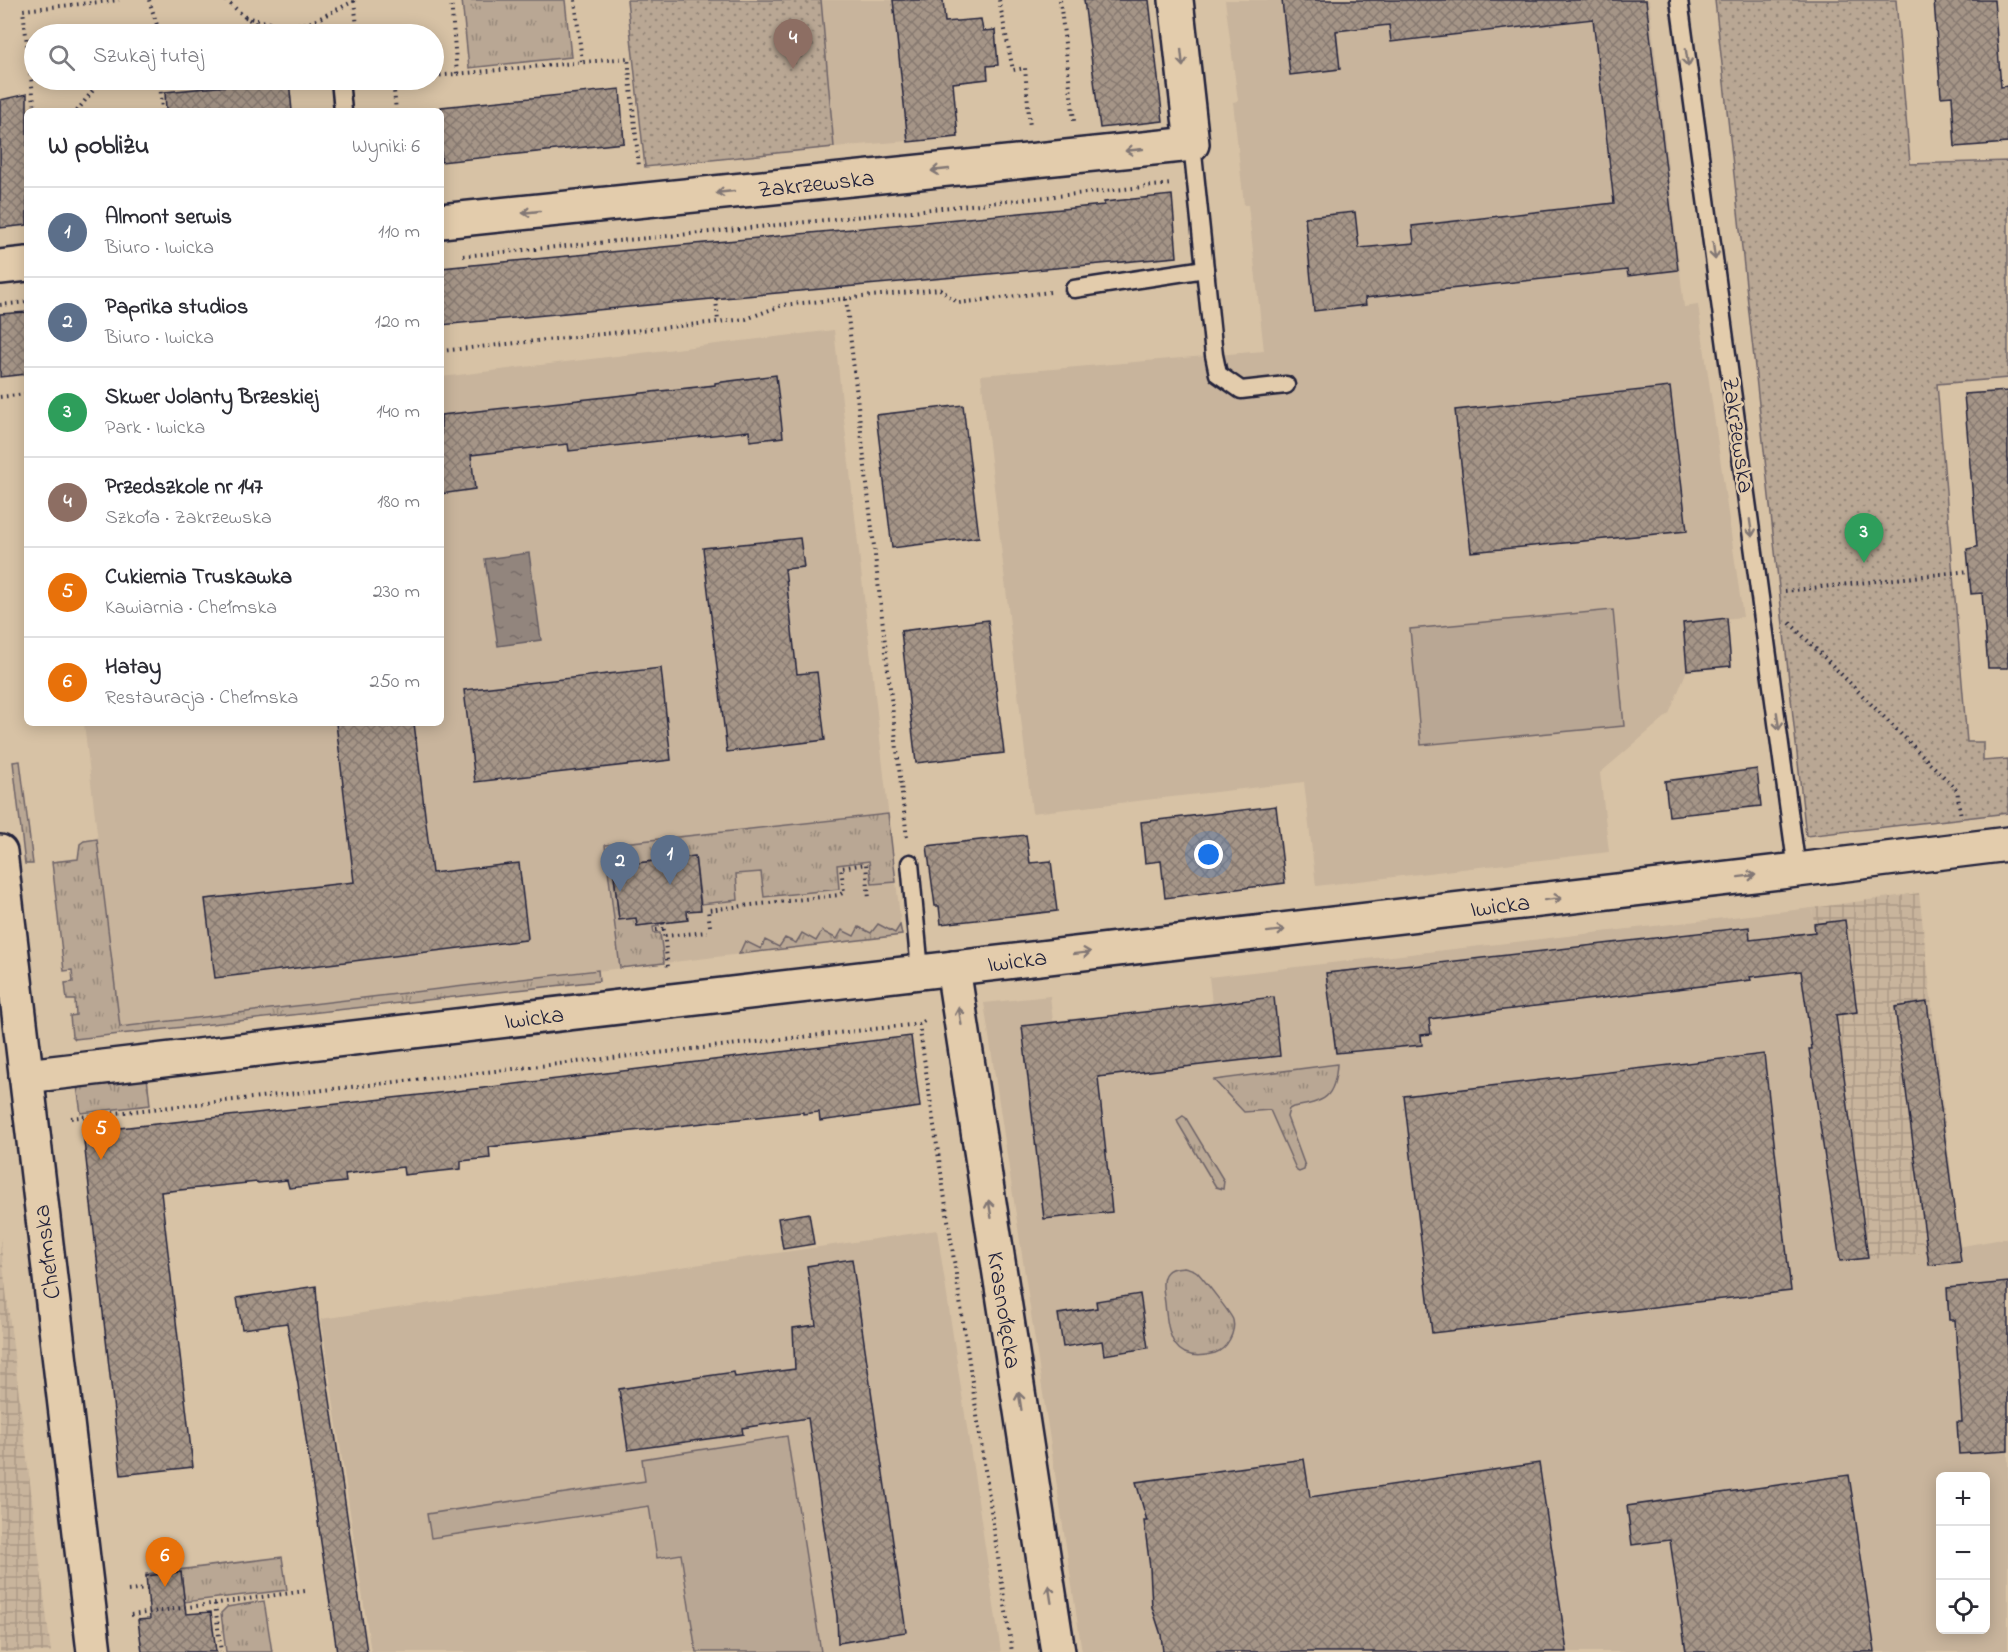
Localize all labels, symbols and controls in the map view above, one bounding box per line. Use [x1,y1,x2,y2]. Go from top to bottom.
pin: 4 [774,20,812,69]
search box [24,24,444,90]
icon: search [45,41,78,74]
text: Szukaj tutaj [93,41,204,73]
one-way arrow [1177,48,1188,68]
one-way arrow [1682,48,1693,67]
text: W pobliżu [48,128,149,166]
text: Wyniki: 6 [352,133,420,162]
one-way arrow [1124,145,1144,156]
street label: Zakrzewska [756,162,876,209]
one-way arrow [930,165,950,176]
one-way arrow [715,187,735,198]
text: Almont serwis [105,202,232,234]
one-way arrow [521,207,541,218]
text: 1 [64,218,71,247]
text: 110 m [378,218,420,247]
text: Biuro · Iwicka [105,234,214,263]
one-way arrow [1708,241,1719,261]
text: Paprika studios [105,292,248,324]
text: 2 [63,308,72,337]
text: 120 m [375,308,420,337]
text: Biuro · Iwicka [105,324,214,353]
street label: Zakrzewska [1711,375,1762,496]
text: Skwer Jolanty Brzeskiej [105,382,318,414]
text: 3 [63,398,72,427]
text: 140 m [376,398,420,427]
text: Park · Iwicka [105,414,205,443]
text: Przedszkole nr 147 [105,472,263,504]
text: 4 [63,488,72,517]
text: 180 m [377,488,420,517]
text: Szkoła · Zakrzewska [105,504,272,533]
pin: 3 [1844,514,1884,563]
one-way arrow [1746,517,1757,537]
text: Cukiernia Truskawka [105,562,292,594]
text: 5 [62,578,73,607]
text: 230 m [373,578,420,607]
text: Kawiarnia · Chełmska [105,594,277,623]
text: Hatay [105,652,161,684]
text: 6 [63,668,72,697]
text: 250 m [369,668,420,697]
text: Restauracja · Chełmska [105,684,298,713]
one-way arrow [1772,710,1783,730]
pin: 1 [650,836,690,885]
your location [1194,840,1223,869]
pin: 2 [600,842,640,892]
one-way arrow [1737,871,1756,882]
street label: Iwicka [1468,886,1532,928]
one-way arrow [1543,893,1563,904]
one-way arrow [1266,925,1285,936]
street label: Iwicka [985,941,1049,983]
one-way arrow [1072,947,1092,958]
street label: Iwicka [502,998,566,1040]
one-way arrow [954,1007,965,1026]
pin: 5 [82,1110,120,1160]
one-way arrow [984,1199,995,1219]
street label: Chełmska [25,1202,72,1301]
street label: Krasnołęcka [976,1249,1029,1371]
one-way arrow [1014,1392,1025,1412]
map controls [1936,1472,1990,1634]
button: + [1936,1472,1990,1526]
button: − [1936,1526,1990,1580]
pin: 6 [146,1538,184,1587]
button: locate [1936,1580,1990,1634]
one-way arrow [1044,1585,1055,1604]

